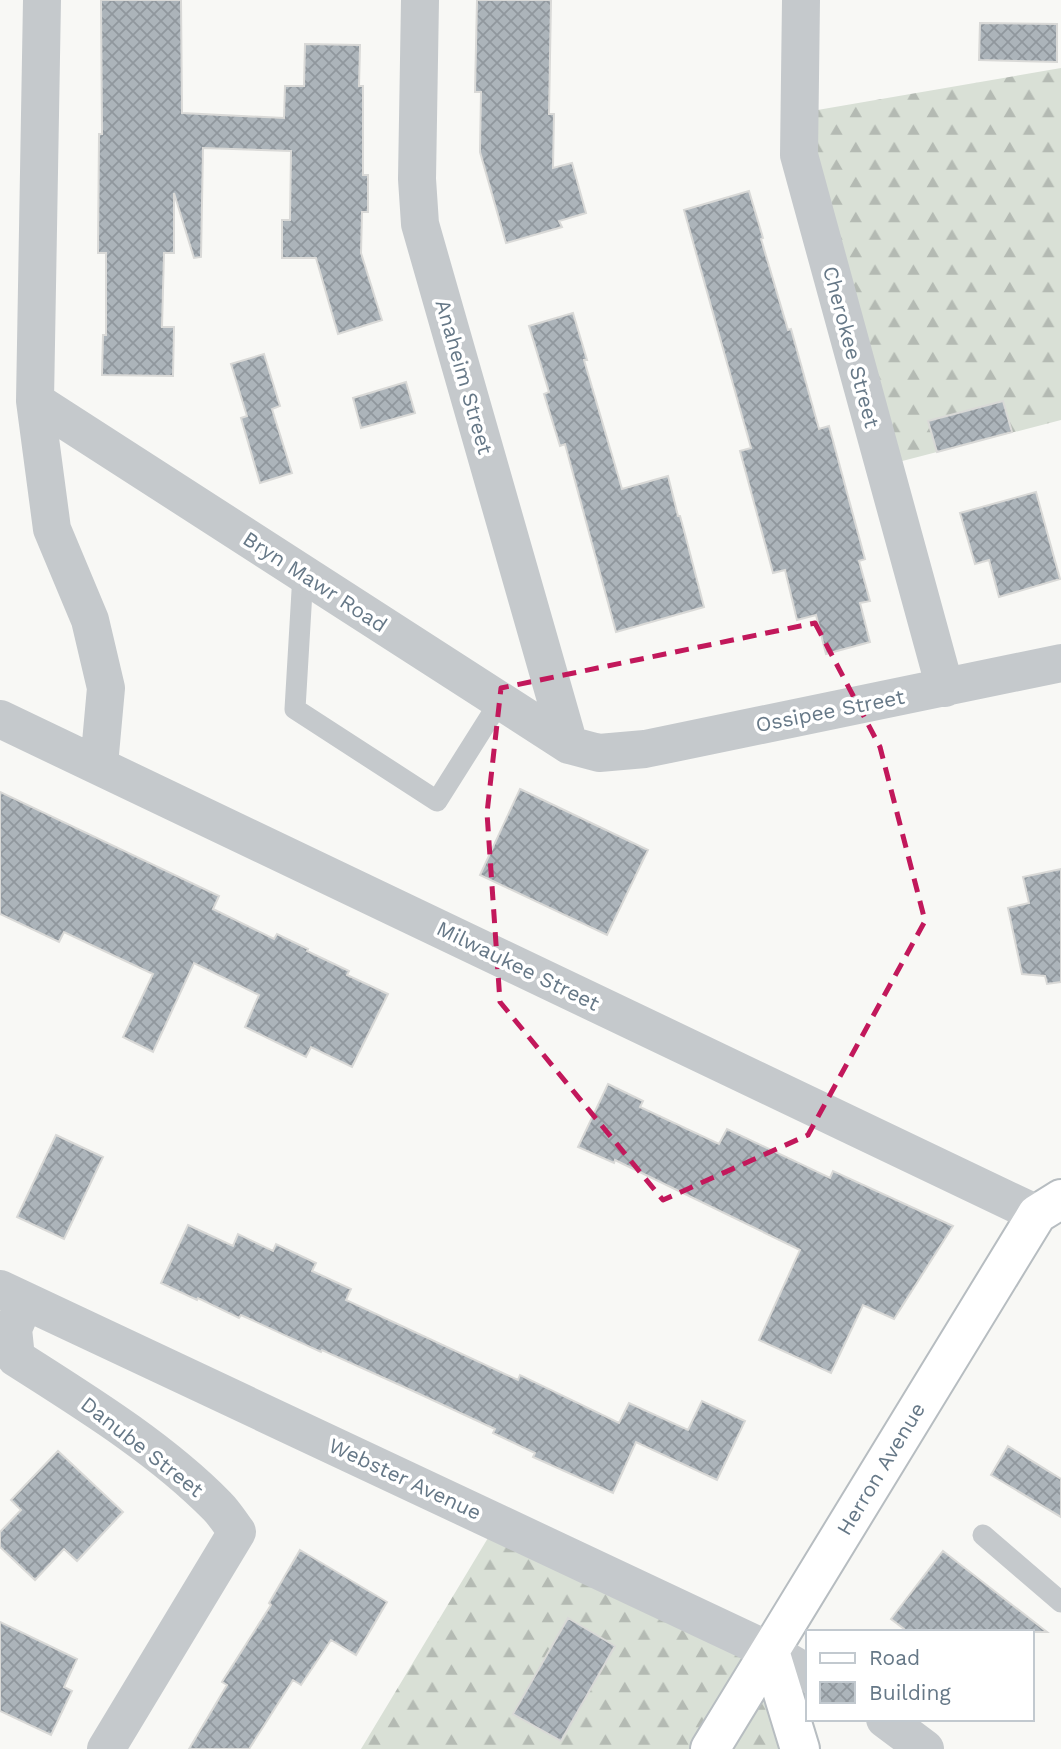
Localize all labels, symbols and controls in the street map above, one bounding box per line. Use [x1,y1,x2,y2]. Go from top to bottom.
street label: Cherokee Street [818,263,885,431]
street label: Anaheim Street [430,297,499,457]
street label: Bryn Mawr Road [239,526,392,637]
street label: Ossipee Street [753,684,907,737]
street label: Milwaukee Street [433,915,604,1016]
street label: Danube Street [76,1391,209,1502]
street label: Herron Avenue [831,1398,930,1540]
street label: Webster Avenue [325,1432,485,1525]
legend [806,1630,1033,1721]
text: Road [869,1645,920,1670]
text: Building [869,1680,951,1705]

